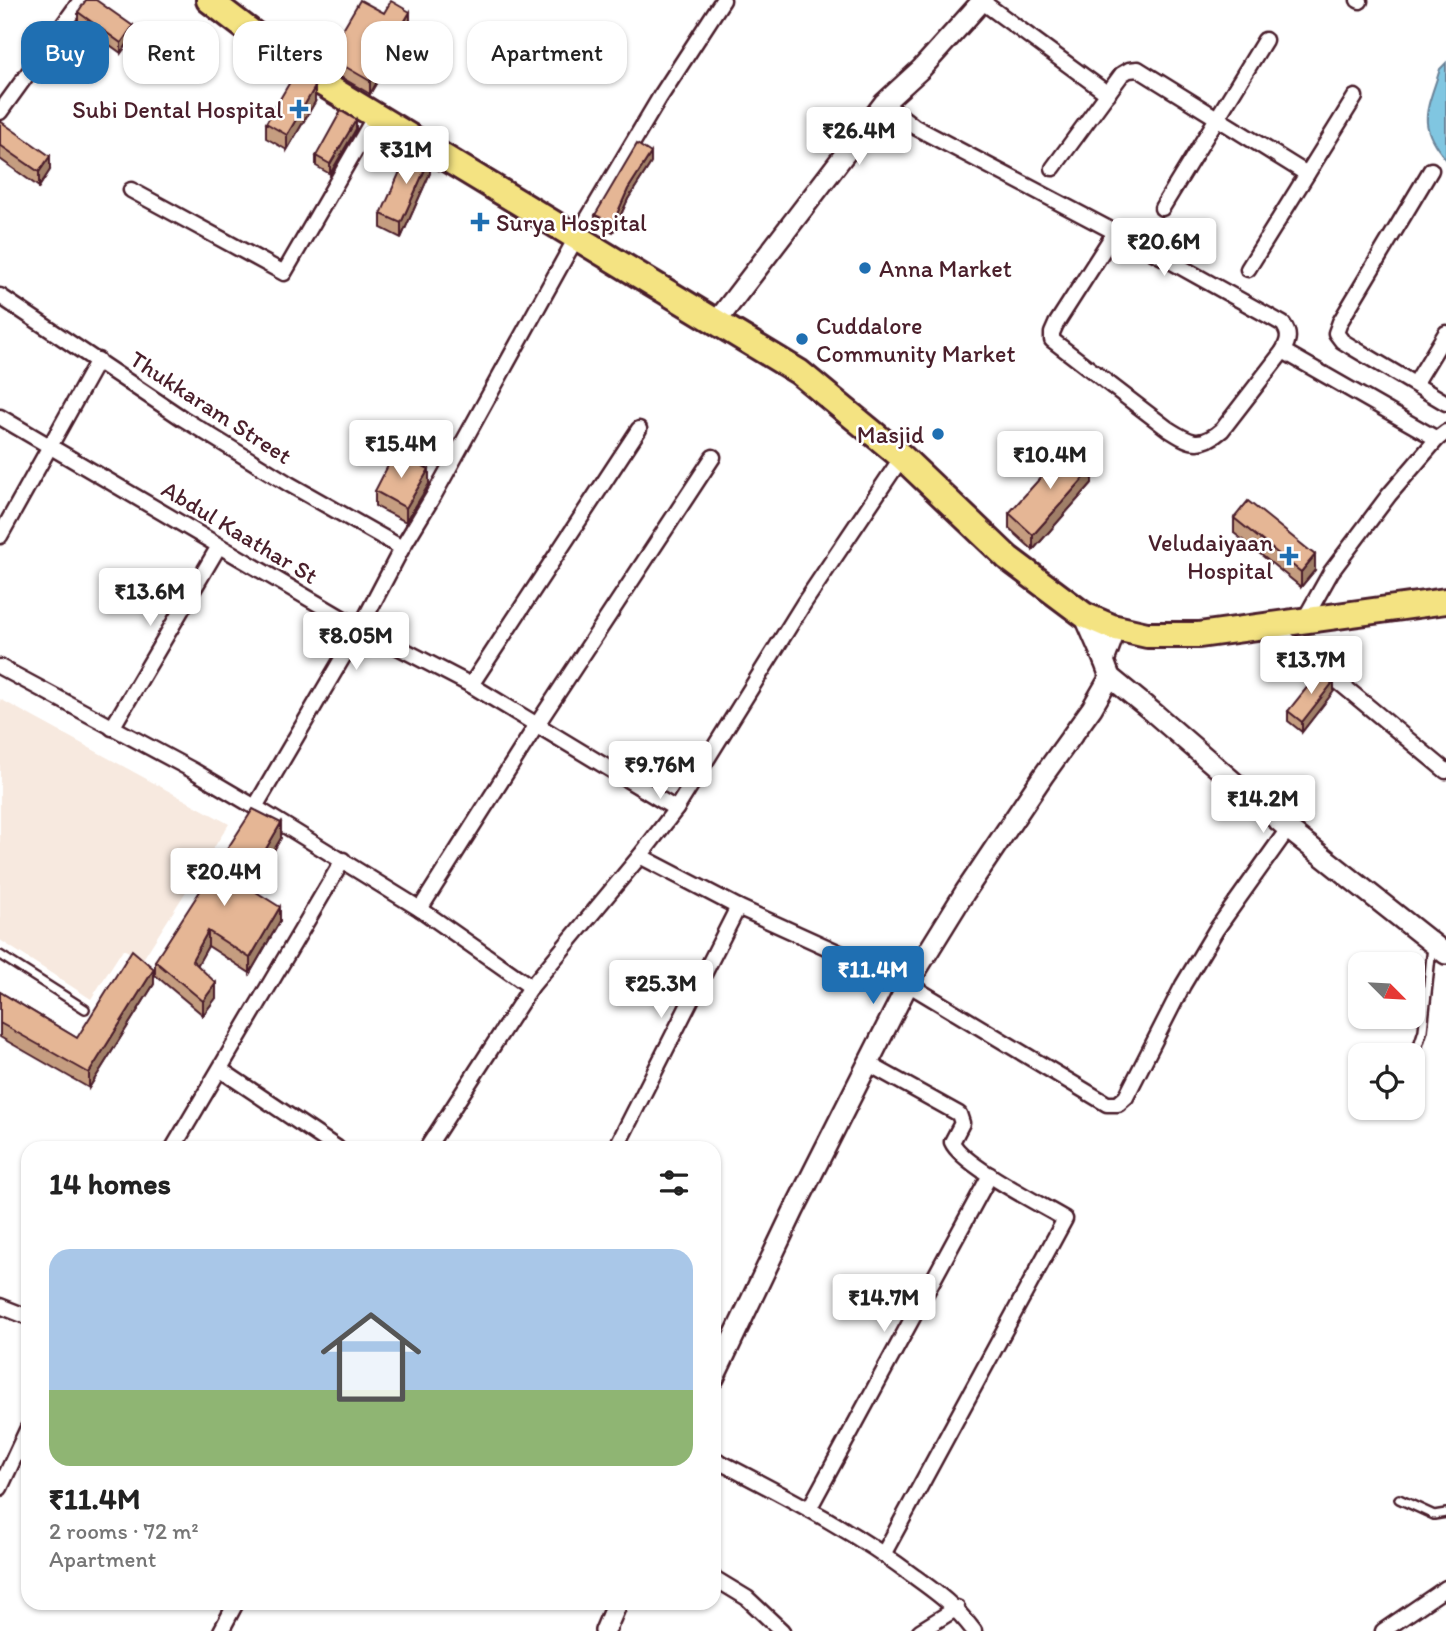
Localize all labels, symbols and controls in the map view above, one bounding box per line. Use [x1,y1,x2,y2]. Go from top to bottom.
chip: Buy [21,21,109,84]
chip: Rent [123,21,219,84]
chip: Filters [233,21,347,84]
chip: New [361,21,453,84]
chip: Apartment [467,21,627,84]
place label: Subi Dental Hospital [72,95,283,124]
marker: Subi Dental Hospital [289,99,309,119]
pin: ₹26.4M [802,108,916,167]
text: ₹26.4M [822,116,896,144]
pin: ₹31M [365,127,447,186]
text: ₹31M [380,135,432,163]
place label: Surya Hospital [496,208,647,237]
marker: Surya Hospital [470,212,490,232]
pin: ₹20.6M [1107,218,1221,278]
text: ₹20.6M [1127,227,1201,255]
place label: Anna Market [879,254,1012,283]
marker: Anna Market [857,260,873,276]
place label: Cuddalore Community Market [816,311,1015,368]
marker: Cuddalore Community Market [794,331,810,347]
street label: Thukkaram Street [125,344,297,470]
pin: ₹15.4M [344,420,458,480]
place label: Masjid [857,420,924,449]
marker: Masjid [930,426,946,442]
text: ₹15.4M [365,429,437,457]
pin: ₹10.4M [993,432,1107,491]
text: ₹10.4M [1013,440,1087,468]
street label: Abdul Kaathar St [157,474,323,590]
place label: Veludaiyaan Hospital [1148,528,1273,585]
marker: Veludaiyaan Hospital [1279,546,1299,566]
pin: ₹13.6M [93,568,207,628]
text: ₹13.6M [115,577,185,605]
pin: ₹8.05M [299,612,413,672]
text: ₹8.05M [319,621,393,649]
pin: ₹13.7M [1254,636,1368,696]
text: ₹13.7M [1276,645,1346,673]
pin: ₹9.76M [603,742,717,801]
text: ₹9.76M [625,750,695,778]
pin: ₹14.2M [1206,776,1320,835]
text: ₹14.2M [1227,784,1299,812]
pin: ₹20.4M [167,848,281,908]
text: ₹20.4M [186,857,262,885]
pin: ₹11.4M [816,946,930,1006]
north arrow [1348,952,1424,1029]
map controls [1348,952,1425,1120]
text: ₹11.4M [838,955,908,983]
pin: ₹25.3M [604,960,718,1020]
text: ₹25.3M [625,969,697,997]
button: locate [1348,1043,1425,1120]
icon: filters [655,1164,693,1202]
text: 14 homes [49,1165,171,1202]
pin: ₹14.7M [827,1274,941,1334]
text: ₹14.7M [849,1283,919,1311]
icon: home [308,1294,434,1420]
text: ₹11.4M [49,1480,140,1517]
text: 2 rooms · 72 m² [49,1517,199,1545]
text: Apartment [49,1545,156,1573]

